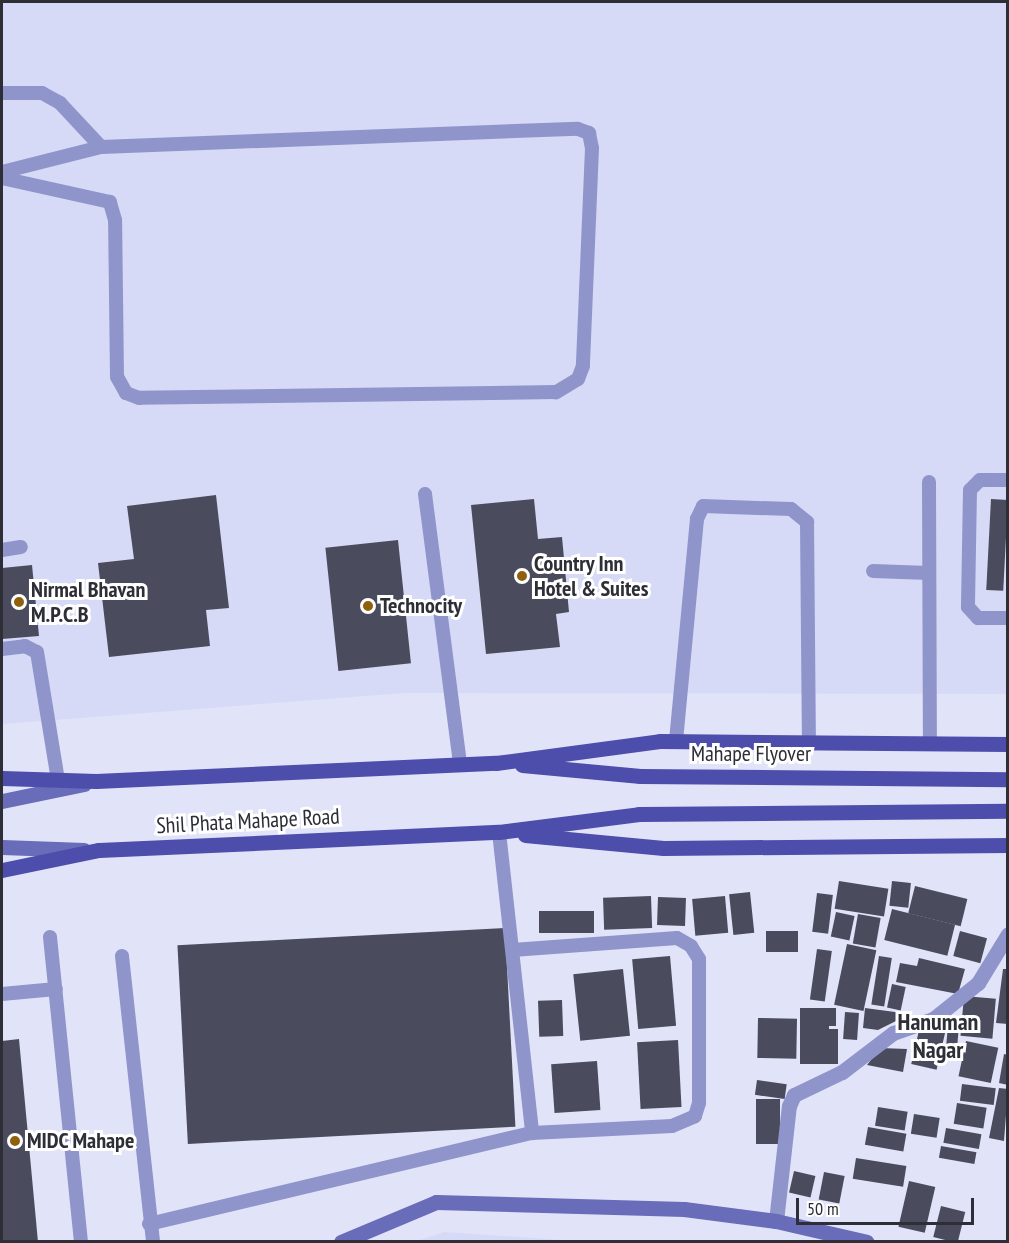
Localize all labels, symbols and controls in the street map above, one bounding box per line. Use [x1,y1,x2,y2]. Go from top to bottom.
place label: Country Inn Hotel & Suites [534,550,648,602]
marker: Country Inn Hotel & Suites [515,569,529,583]
place label: Nirmal Bhavan M.P.C.B [31,576,145,628]
place label: Technocity [380,593,462,619]
marker: Nirmal Bhavan M.P.C.B [12,595,26,609]
marker: Technocity [361,599,375,613]
street label: Mahape Flyover [691,741,811,767]
street label: Shil Phata Mahape Road [156,803,340,839]
district label: Hanuman Nagar [898,1008,978,1064]
place label: MIDC Mahape [27,1128,135,1154]
marker: MIDC Mahape [8,1134,22,1148]
scale bar [799,1186,978,1224]
text: 50 m [807,1197,839,1220]

